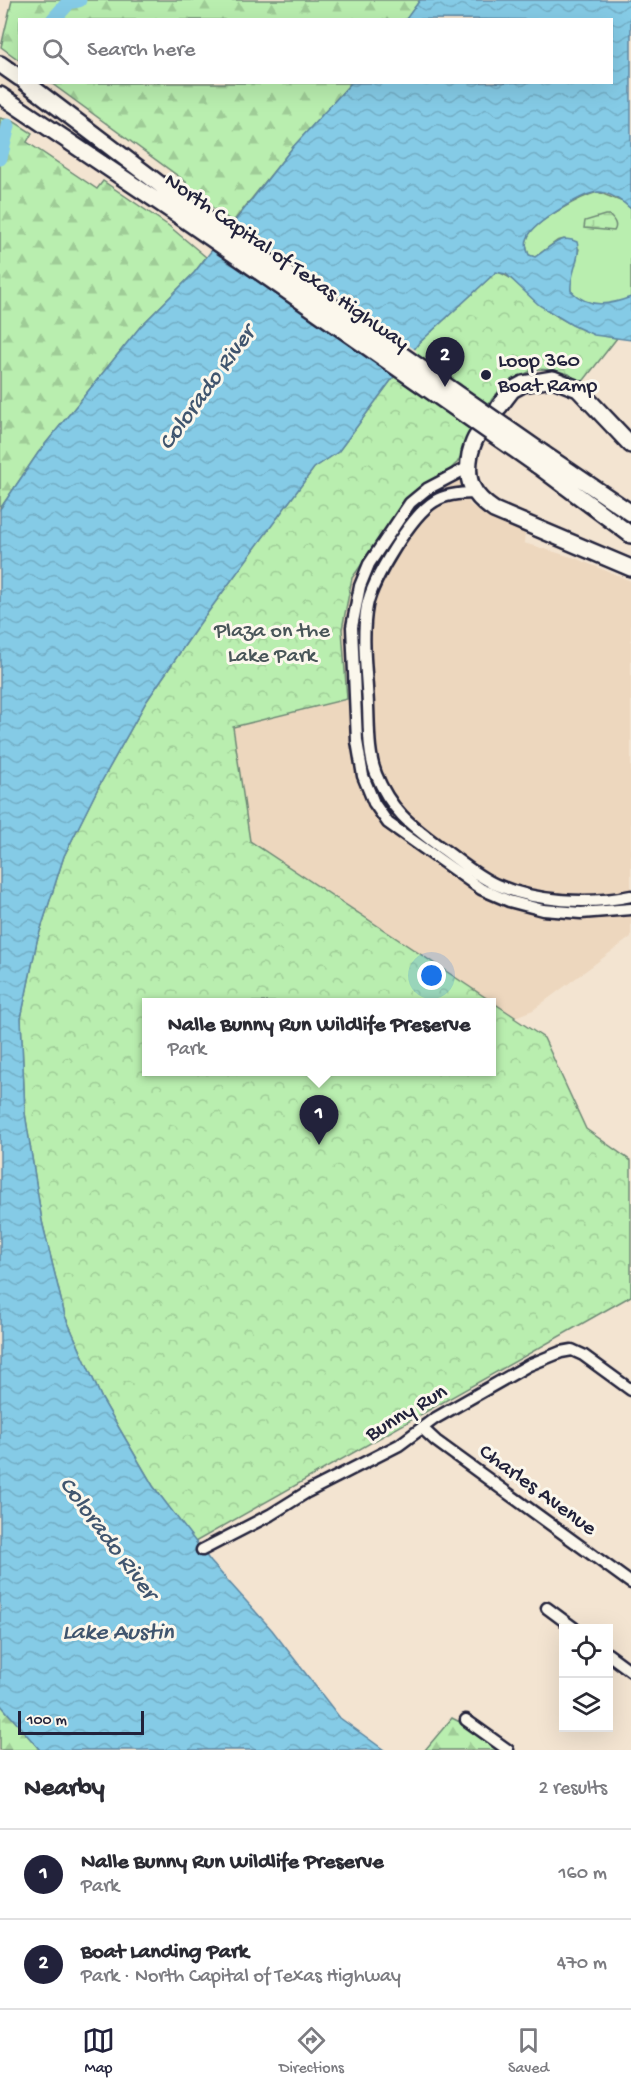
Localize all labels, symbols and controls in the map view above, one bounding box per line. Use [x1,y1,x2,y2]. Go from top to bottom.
search box [18,18,613,84]
icon: search [39,35,72,68]
text: Search here [87,38,195,64]
street label: North Capital of Texas Highway [159,168,413,358]
water label: Colorado River [153,318,265,457]
pin: 2 [426,338,464,387]
place label: Loop 360 Boat Ramp [497,349,597,400]
marker: Loop 360 Boat Ramp [479,368,493,382]
park label: Plaza on the Lake Park [213,619,330,670]
your location [417,961,446,990]
popup [142,998,496,1076]
text: Nalle Bunny Run Wildlife Preserve [168,1013,470,1039]
text: Park [168,1039,206,1062]
pin: 1 [300,1096,338,1145]
street label: Bunny Run [361,1379,453,1449]
street label: Charles Avenue [473,1440,602,1543]
water label: Colorado River [51,1472,165,1610]
water label: Lake Austin [62,1619,174,1648]
map controls [559,1624,613,1732]
button: locate [559,1624,613,1678]
button: layers [559,1678,613,1732]
scale bar [18,1708,144,1736]
text: 100 m [27,1712,67,1731]
text: Nearby [24,1774,105,1805]
text: 2 results [538,1778,607,1801]
text: Nalle Bunny Run Wildlife Preserve [81,1850,384,1876]
text: 1 [39,1863,48,1886]
text: 160 m [558,1863,607,1886]
text: Park [81,1876,119,1899]
text: Boat Landing Park [81,1940,249,1966]
text: 2 [39,1953,48,1976]
text: 470 m [557,1953,607,1976]
text: Park · North Capital of Texas Highway [81,1966,401,1989]
tab: Map [82,2024,115,2079]
tab: Directions [279,2024,344,2079]
tab: Saved [508,2024,549,2079]

